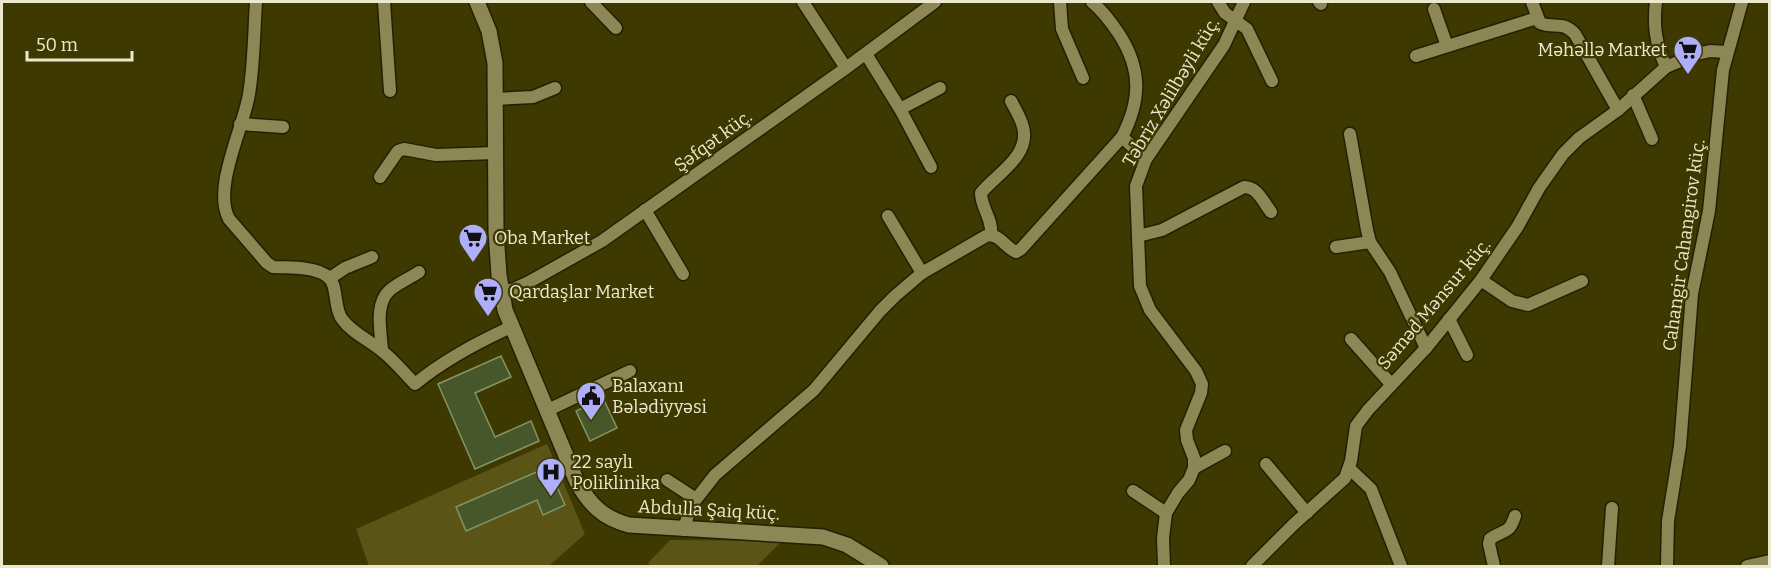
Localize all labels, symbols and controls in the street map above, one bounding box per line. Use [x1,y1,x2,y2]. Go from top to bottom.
street label: Təbriz Xəlilbəyli küç. [1118,13,1224,171]
scale bar [27,24,132,62]
text: 50 m [36,34,78,56]
supermarket icon: Məhəllə Market [1672,34,1704,76]
place label: Məhəllə Market [1537,39,1667,61]
street label: Şəfqət küç. [670,105,756,177]
street label: Cahangir Cahangirov küç. [1658,138,1710,352]
supermarket icon: Oba Market [457,222,489,264]
place label: Oba Market [494,227,591,249]
street label: Səməd Mənsur küç. [1373,234,1495,374]
supermarket icon: Qardaşlar Market [472,276,504,318]
place label: Qardaşlar Market [509,281,655,303]
place label: Balaxanı Bələdiyyəsi [612,375,707,418]
public building icon: Balaxanı Bələdiyyəsi [575,380,607,422]
place label: 22 saylı Poliklinika [572,451,660,494]
hospital icon: 22 saylı Poliklinika [535,456,567,498]
street label: Abdulla Şaiq küç. [637,495,781,525]

